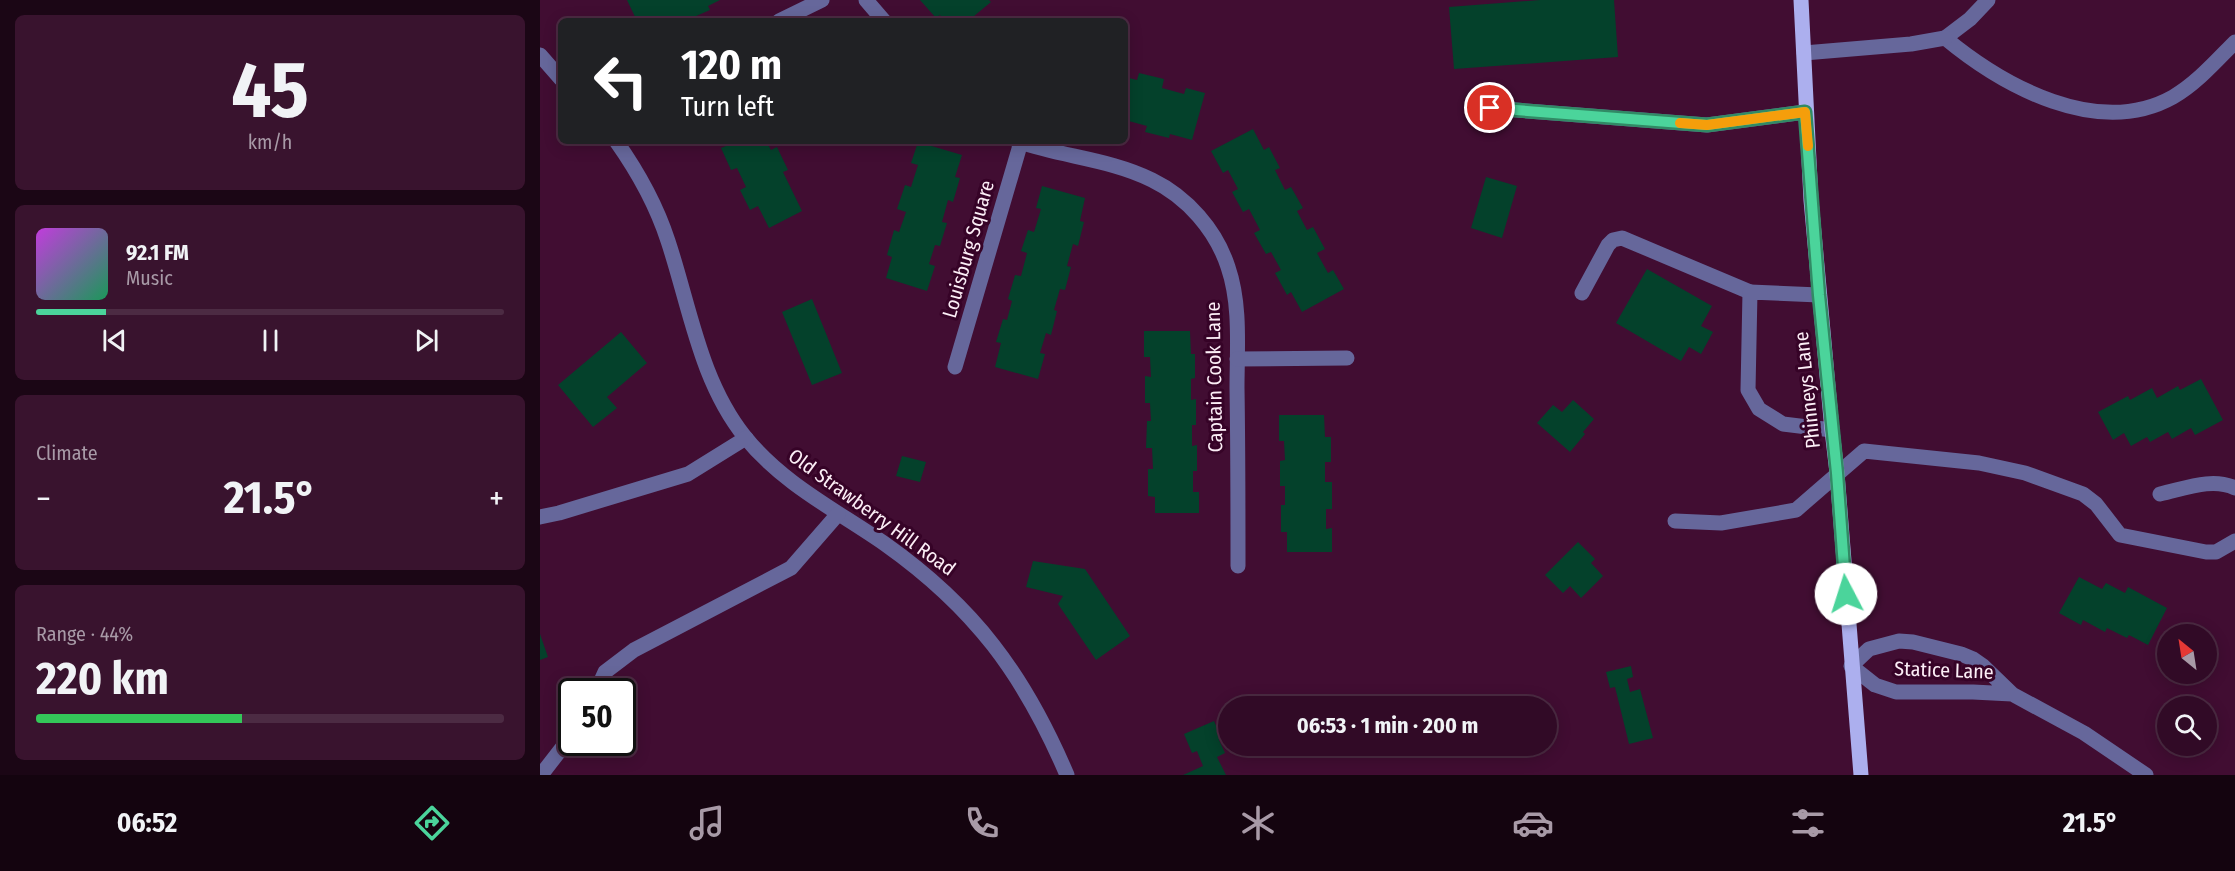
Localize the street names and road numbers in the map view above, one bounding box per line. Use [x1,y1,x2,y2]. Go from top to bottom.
street label: Louisburg Square [937,177,999,321]
street label: Captain Cook Lane [1201,301,1227,453]
street label: Phinneys Lane [1789,330,1825,450]
street label: Old Strawberry Hill Road [784,443,960,581]
street label: Statice Lane [1894,656,1994,684]

